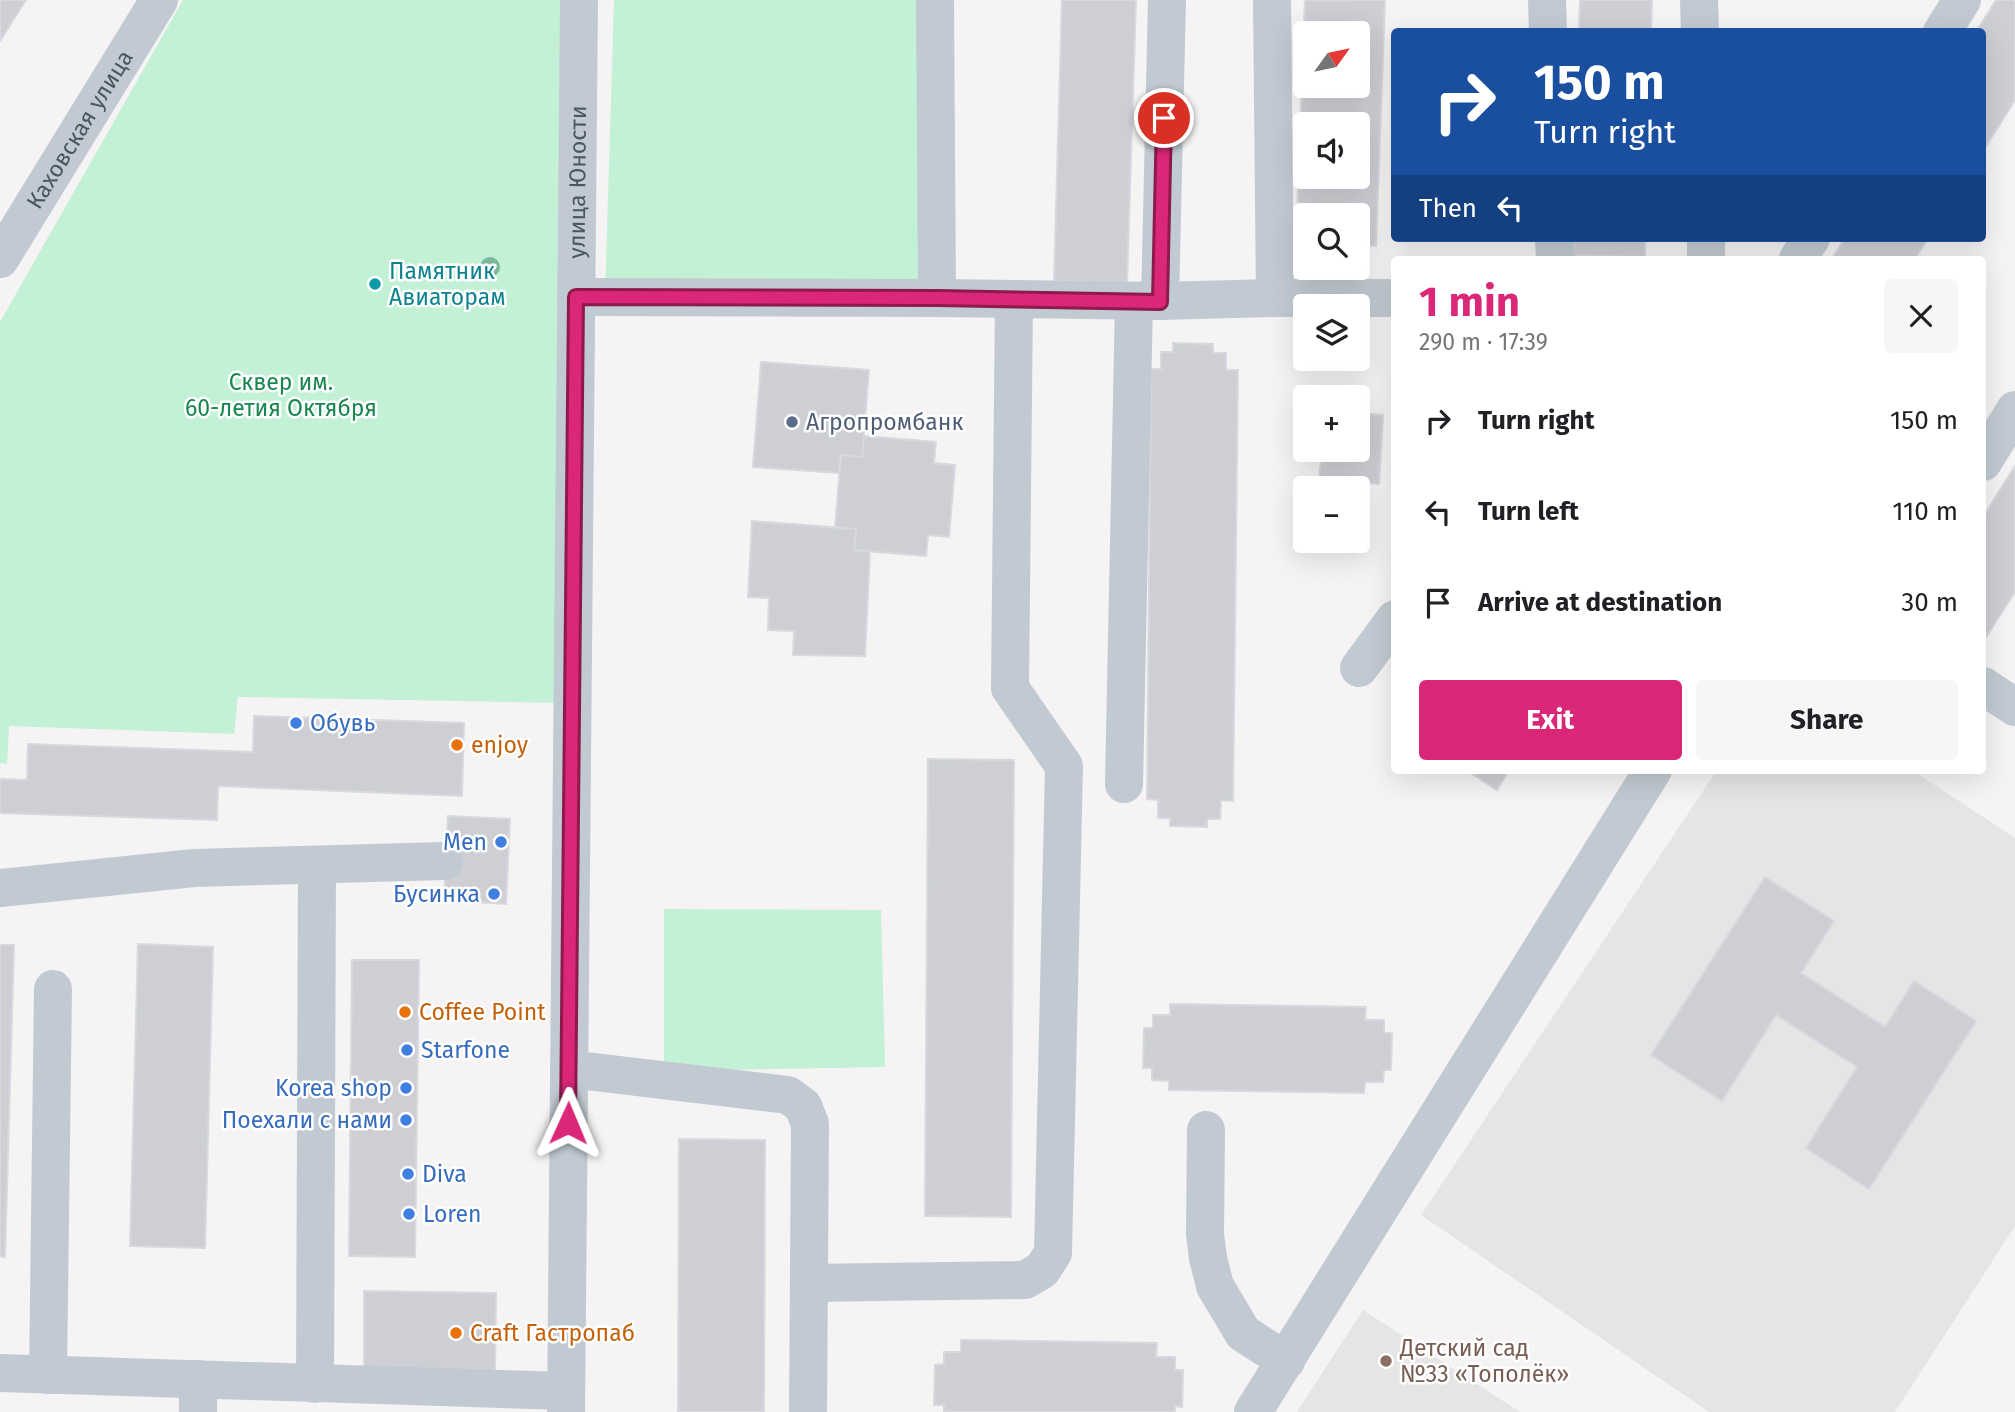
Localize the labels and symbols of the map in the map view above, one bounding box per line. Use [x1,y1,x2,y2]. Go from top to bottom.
north arrow [1293,21,1370,98]
street label: Каховская улица [20,45,139,214]
pin [1134,88,1194,148]
street label: улица Юности [563,105,592,259]
place label: Памятник Авиаторам [389,257,506,311]
marker: Памятник Авиаторам [367,276,383,292]
park label: Сквер им. 60-летия Октября [185,368,377,422]
place label: Агропромбанк [806,408,963,436]
marker: Агропромбанк [784,414,800,430]
place label: Обувь [310,709,375,737]
marker: Обувь [288,715,304,731]
place label: enjoy [471,731,529,759]
marker: enjoy [449,737,465,753]
place label: Men [443,828,487,856]
marker: Men [493,834,509,850]
place label: Бусинка [393,880,480,908]
marker: Бусинка [486,886,502,902]
place label: Coffee Point [419,998,546,1026]
marker: Coffee Point [397,1004,413,1020]
place label: Starfone [421,1036,510,1064]
marker: Starfone [399,1042,415,1058]
place label: Korea shop [275,1074,392,1102]
marker: Korea shop [398,1080,414,1096]
position arrow [531,1086,605,1160]
place label: Поехали с нами [222,1106,392,1134]
marker: Поехали с нами [398,1112,414,1128]
place label: Diva [422,1160,467,1188]
marker: Diva [400,1166,416,1182]
place label: Loren [423,1200,482,1228]
marker: Loren [401,1206,417,1222]
place label: Craft Гастропаб [470,1319,635,1347]
marker: Craft Гастропаб [448,1325,464,1341]
place label: Детский сад №33 «Тополёк» [1399,1334,1569,1388]
marker: Детский сад №33 «Тополёк» [1378,1353,1394,1369]

